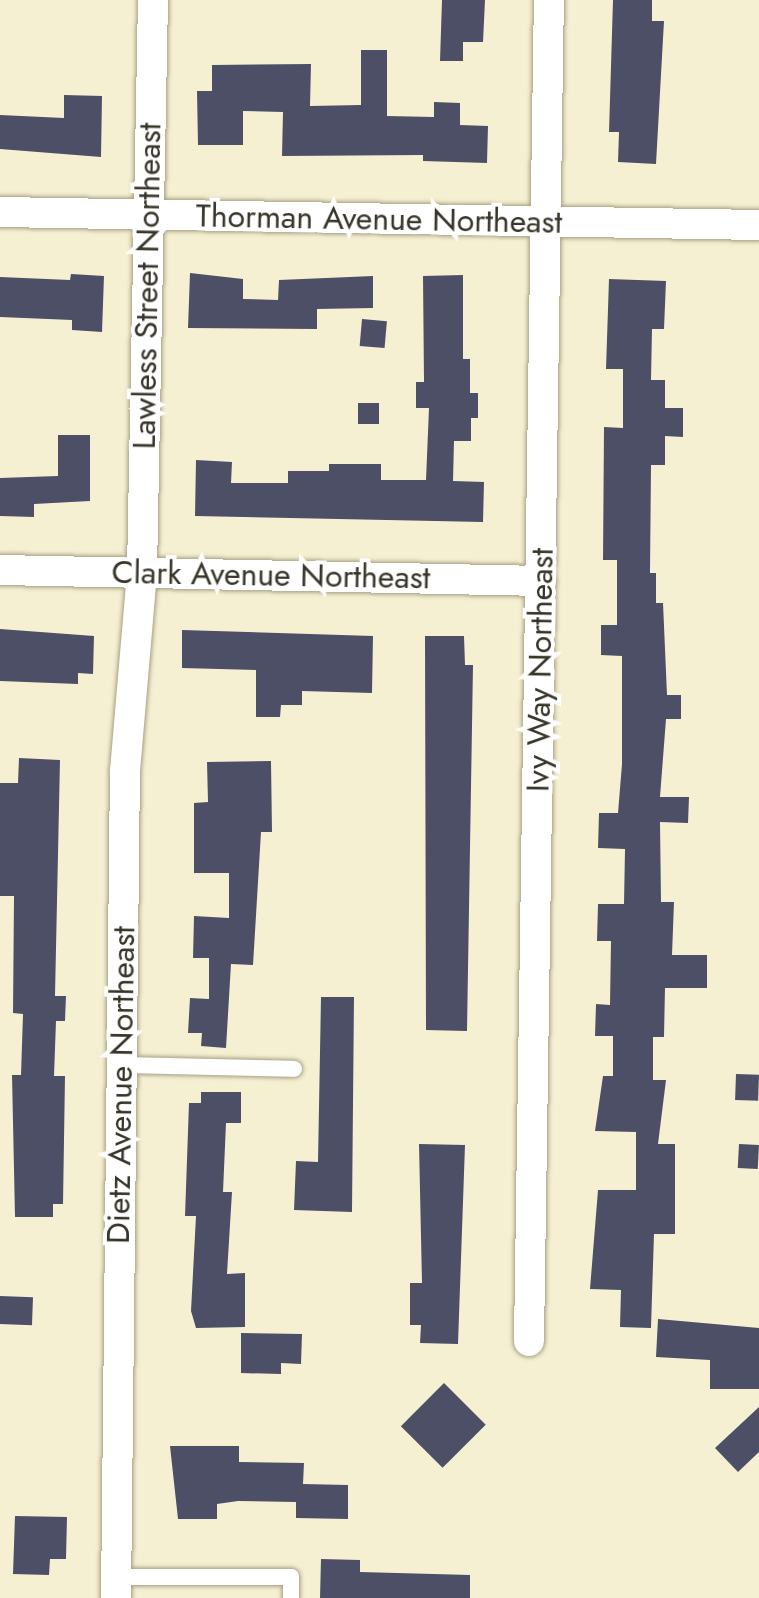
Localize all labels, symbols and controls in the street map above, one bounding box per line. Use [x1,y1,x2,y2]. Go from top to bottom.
street label: Lawless Street Northeast [125,122,169,450]
street label: Thorman Avenue Northeast [196,197,562,241]
street label: Ivy Way Northeast [519,548,561,792]
street label: Clark Avenue Northeast [111,553,431,597]
street label: Dietz Avenue Northeast [99,926,143,1244]

